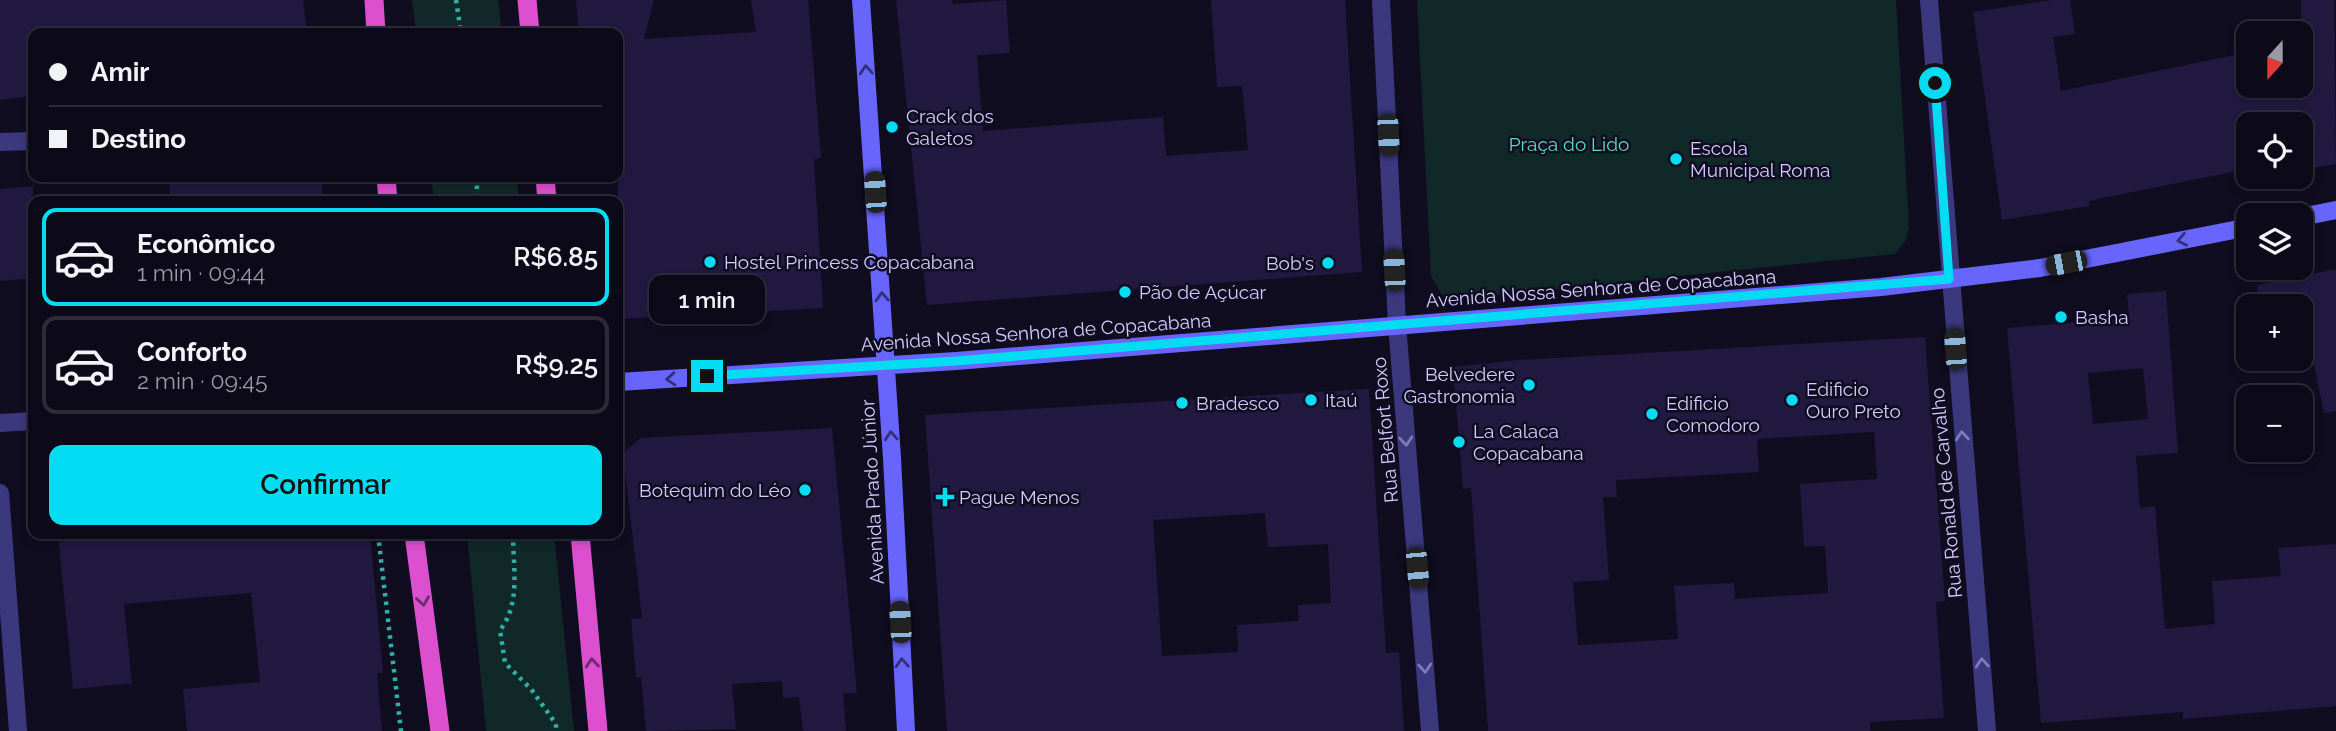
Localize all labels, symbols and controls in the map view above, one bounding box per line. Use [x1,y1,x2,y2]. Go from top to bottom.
north arrow [2236,21,2314,98]
map controls [2236,21,2313,462]
text: Amir [91,57,149,87]
one-way arrow [859,64,874,75]
route start [1919,67,1951,99]
place label: Crack dos Galetos [906,105,994,149]
button: locate [2236,112,2313,189]
car [1377,113,1400,157]
marker: Crack dos Galetos [884,119,900,135]
text: Destino [91,124,186,154]
park label: Praça do Lido [1509,133,1629,155]
place label: Escola Municipal Roma [1690,137,1830,181]
marker: Escola Municipal Roma [1668,151,1684,167]
car [864,170,887,214]
button: layers [2236,203,2313,280]
icon: car [53,226,116,289]
text: Econômico [137,229,275,259]
one-way arrow [2176,232,2188,247]
text: R$6.85 [513,242,598,272]
car [1383,248,1406,292]
car [2044,249,2089,277]
place label: Hostel Princess Copacabana [724,251,974,273]
place label: Bob's [1266,252,1314,274]
marker: Hostel Princess Copacabana [702,254,718,270]
marker: Bob's [1320,255,1336,271]
text: 1 min · 09:44 [137,259,265,286]
street label: Avenida Nossa Senhora de Copacabana [1425,265,1777,311]
callout: 1 min [649,274,765,324]
place label: Pão de Açúcar [1139,281,1266,303]
marker: Pão de Açúcar [1117,284,1133,300]
text: 1 min [678,286,736,313]
one-way arrow [875,291,890,302]
button: + [2236,294,2313,371]
place label: Basha [2075,306,2129,328]
street label: Avenida Nossa Senhora de Copacabana [860,309,1212,355]
marker: Basha [2053,309,2069,325]
car [1944,327,1967,371]
icon: car [53,334,116,397]
text: Conforto [137,337,247,367]
text: R$9.25 [515,350,598,380]
street label: Rua Belfort Roxo [1368,356,1402,504]
route end [691,360,723,392]
place label: Belvedere Gastronomia [1403,363,1515,407]
text: 2 min · 09:45 [137,367,267,394]
one-way arrow [665,371,676,386]
marker: Belvedere Gastronomia [1521,377,1537,393]
place label: Edificio Ouro Preto [1806,378,1901,422]
button: − [2236,385,2313,462]
street label: Rua Ronald de Carvalho [1926,387,1966,599]
place label: Itaú [1325,389,1358,411]
place label: Bradesco [1196,392,1279,414]
marker: Itaú [1303,392,1319,408]
place label: Edificio Comodoro [1666,392,1760,436]
marker: Edificio Ouro Preto [1784,392,1800,408]
marker: Bradesco [1174,395,1190,411]
street label: Avenida Prado Júnior [856,399,888,585]
marker: Edificio Comodoro [1644,406,1660,422]
place label: La Calaca Copacabana [1473,420,1584,464]
one-way arrow [884,430,899,441]
one-way arrow [1955,431,1970,442]
marker: La Calaca Copacabana [1451,434,1467,450]
one-way arrow [1399,436,1414,447]
button: Confirmar [49,445,602,525]
place label: Botequim do Léo [639,479,791,501]
marker: Botequim do Léo [797,482,813,498]
place label: Pague Menos [959,486,1079,508]
marker: Pague Menos [937,489,953,505]
car [1405,546,1430,590]
one-way arrow [415,596,430,607]
car [889,600,912,644]
one-way arrow [585,657,600,668]
one-way arrow [895,657,910,668]
one-way arrow [1975,657,1990,668]
one-way arrow [1417,663,1432,674]

